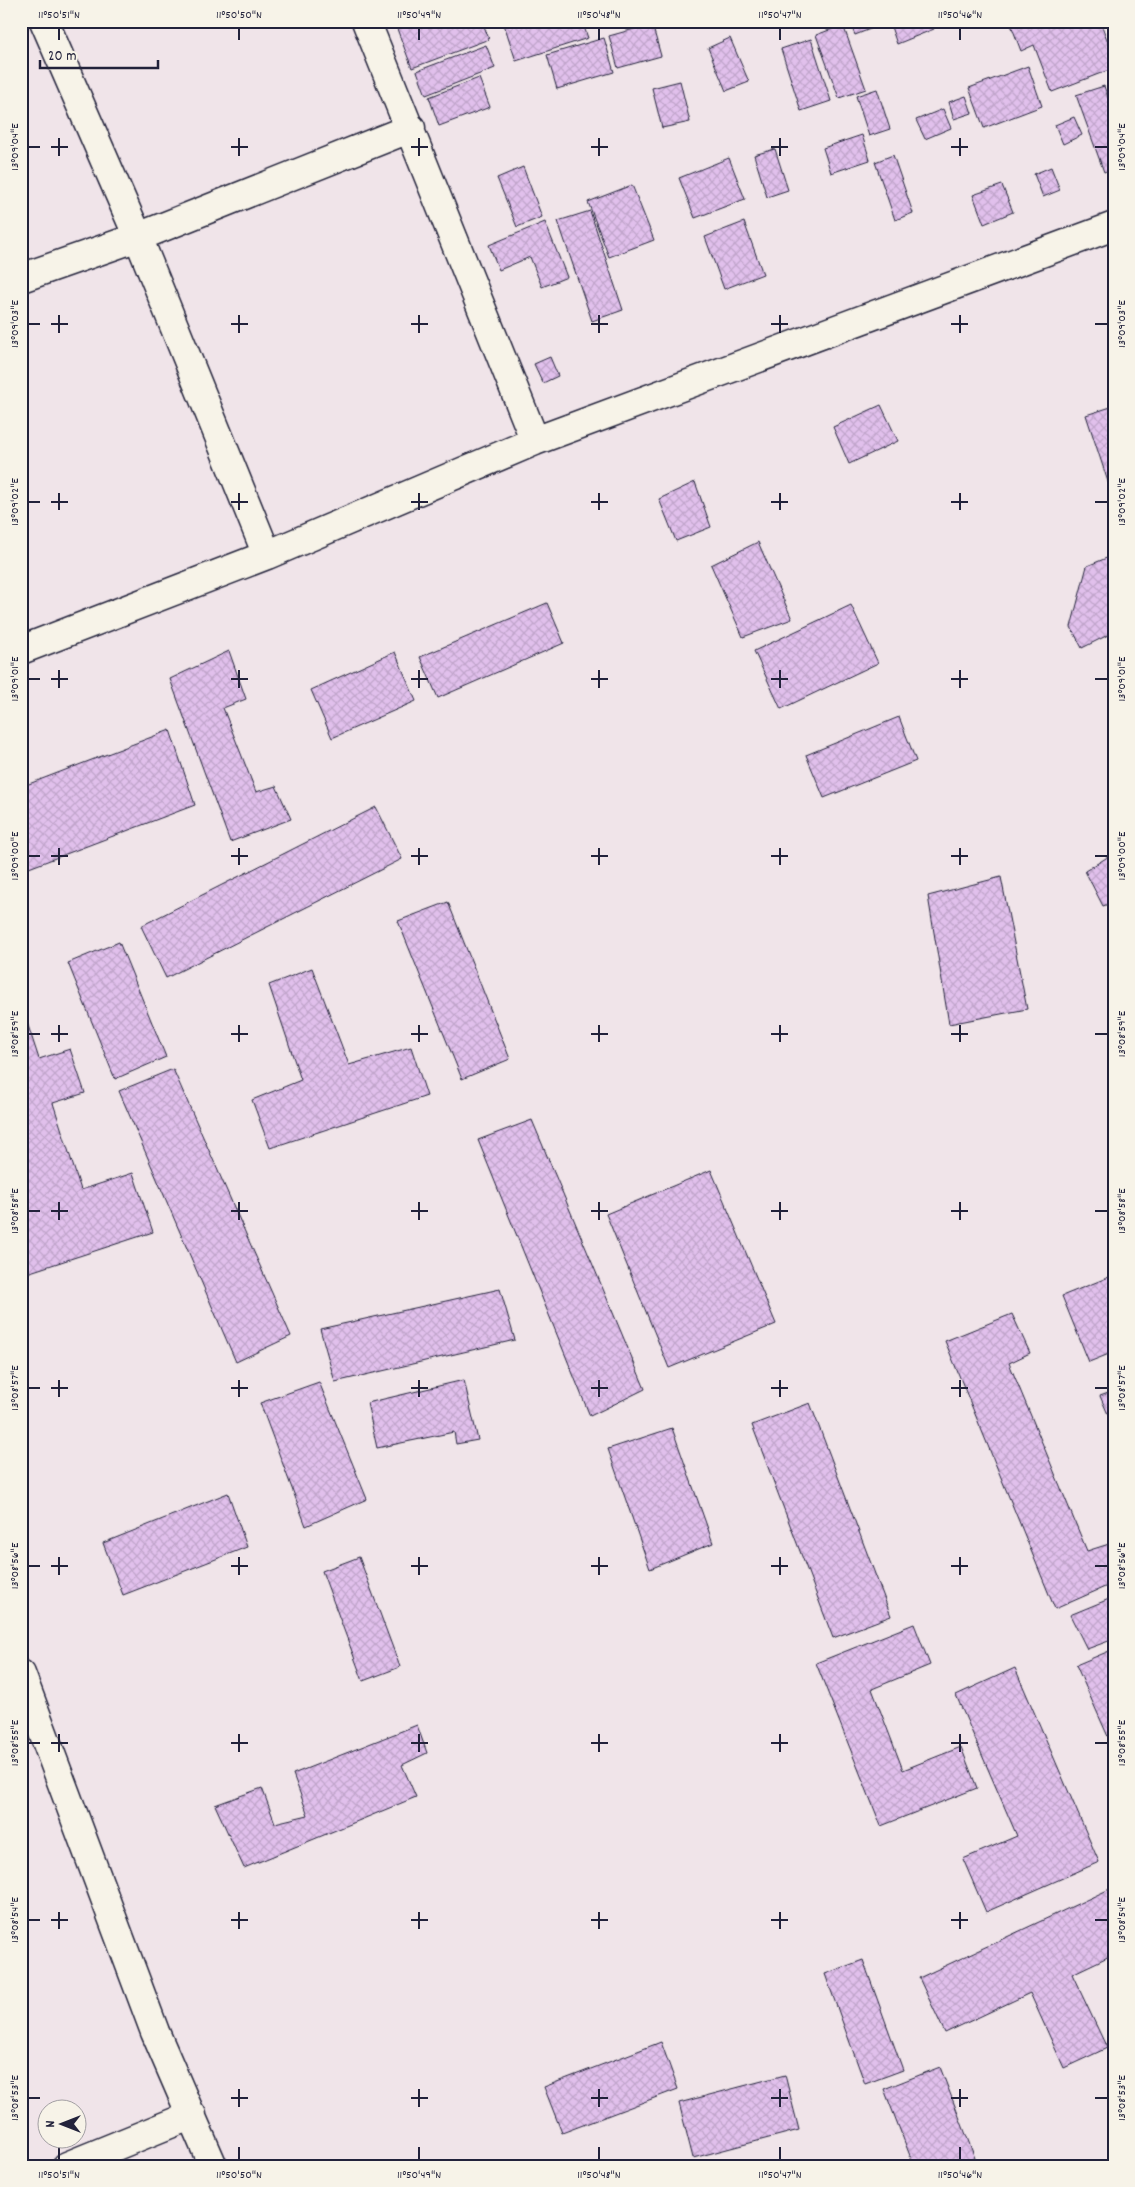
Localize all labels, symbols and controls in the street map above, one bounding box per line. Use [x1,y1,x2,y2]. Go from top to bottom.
text: 11°50'51"N [38,7,80,24]
text: 11°50'50"N [216,7,262,24]
text: 11°50'49"N [397,7,441,24]
text: 11°50'48"N [577,7,621,24]
text: 11°50'47"N [758,7,802,24]
text: 11°50'46"N [938,7,982,24]
scale bar [40,38,158,70]
text: 20 m [48,46,76,68]
text: 13°09'04"E [7,123,24,171]
text: 13°09'04"E [1114,123,1131,171]
text: 13°09'03"E [7,300,24,348]
text: 13°09'03"E [1114,300,1131,348]
text: 13°09'02"E [7,478,24,526]
text: 13°09'02"E [1114,478,1131,526]
text: 13°09'01"E [7,656,24,702]
text: 13°09'01"E [1114,656,1131,702]
text: 13°09'00"E [7,831,24,881]
text: 13°09'00"E [1114,831,1131,881]
text: 13°08'59"E [7,1010,24,1057]
text: 13°08'59"E [1114,1010,1131,1057]
text: 13°08'58"E [7,1188,24,1234]
text: 13°08'58"E [1114,1188,1131,1234]
text: 13°08'57"E [7,1365,24,1411]
text: 13°08'57"E [1114,1365,1131,1411]
text: 13°08'56"E [7,1542,24,1589]
text: 13°08'56"E [1114,1542,1131,1589]
text: 13°08'55"E [7,1719,24,1766]
text: 13°08'55"E [1114,1719,1131,1766]
text: 13°08'54"E [7,1897,24,1943]
text: 13°08'54"E [1114,1897,1131,1943]
text: 13°08'53"E [7,2074,24,2121]
text: 13°08'53"E [1114,2074,1131,2121]
north arrow [38,2100,88,2150]
text: N [41,2120,61,2127]
text: 11°50'51"N [38,2167,80,2184]
text: 11°50'50"N [216,2167,262,2184]
text: 11°50'49"N [397,2167,441,2184]
text: 11°50'48"N [577,2167,621,2184]
text: 11°50'47"N [758,2167,802,2184]
text: 11°50'46"N [938,2167,982,2184]

